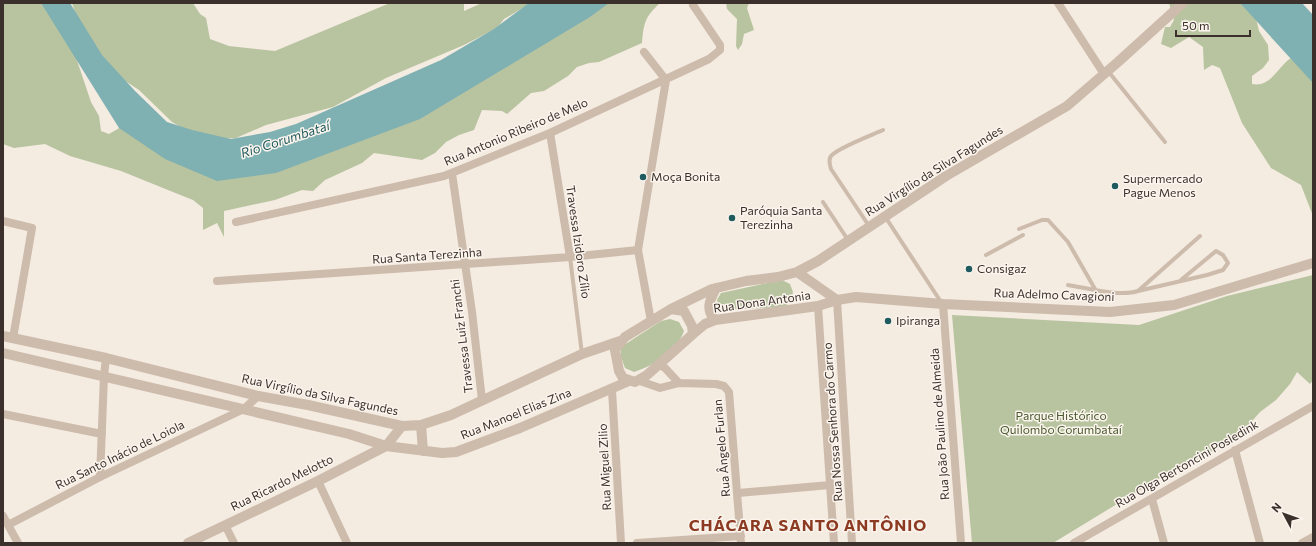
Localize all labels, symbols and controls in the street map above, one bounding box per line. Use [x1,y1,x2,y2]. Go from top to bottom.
scale bar [1176,12,1250,38]
text: 50 m [1182,18,1210,32]
street label: Rua Antonio Ribeiro de Melo [441,94,590,168]
water label: Rio Corumbataí [238,116,334,161]
street label: Rua Virgílio da Silva Fagundes [862,122,1005,218]
place label: Moça Bonita [651,169,720,183]
place label: Supermercado Pague Menos [1123,171,1203,199]
marker: Moça Bonita [638,172,648,182]
marker: Supermercado Pague Menos [1110,181,1120,191]
street label: Travessa Izidoro Zílio [564,184,594,299]
place label: Paróquia Santa Terezinha [740,203,822,231]
marker: Paróquia Santa Terezinha [727,213,737,223]
street label: Rua Santa Terezinha [372,244,482,266]
place label: Consigaz [977,261,1027,275]
marker: Consigaz [964,264,974,274]
street label: Travessa Luiz Franchi [447,278,475,394]
street label: Rua Adelmo Cavagioni [993,285,1115,303]
street label: Rua Dona Antonia [712,287,811,315]
place label: Ipiranga [896,313,940,327]
marker: Ipiranga [883,316,893,326]
street label: Rua Nossa Senhora do Carmo [819,342,845,502]
street label: Rua João Paulino de Almeida [927,347,952,501]
street label: Rua Virgílio da Silva Fagundes [241,371,400,417]
street label: Rua Manoel Elias Zina [458,384,573,442]
street label: Rua Ângelo Furlan [710,399,732,498]
park label: Parque Histórico Quilombo Corumbataí [1000,408,1123,436]
street label: Rua Olga Bertoncini Posledink [1113,416,1261,510]
street label: Rua Santo Inácio de Loiola [53,417,186,491]
street label: Rua Miguel Zilio [595,423,613,511]
street label: Rua Ricardo Melotto [228,451,335,513]
north arrow [1264,494,1304,534]
text: N [1268,500,1284,514]
district label: CHÁCARA SANTO ANTÔNIO [689,515,927,534]

